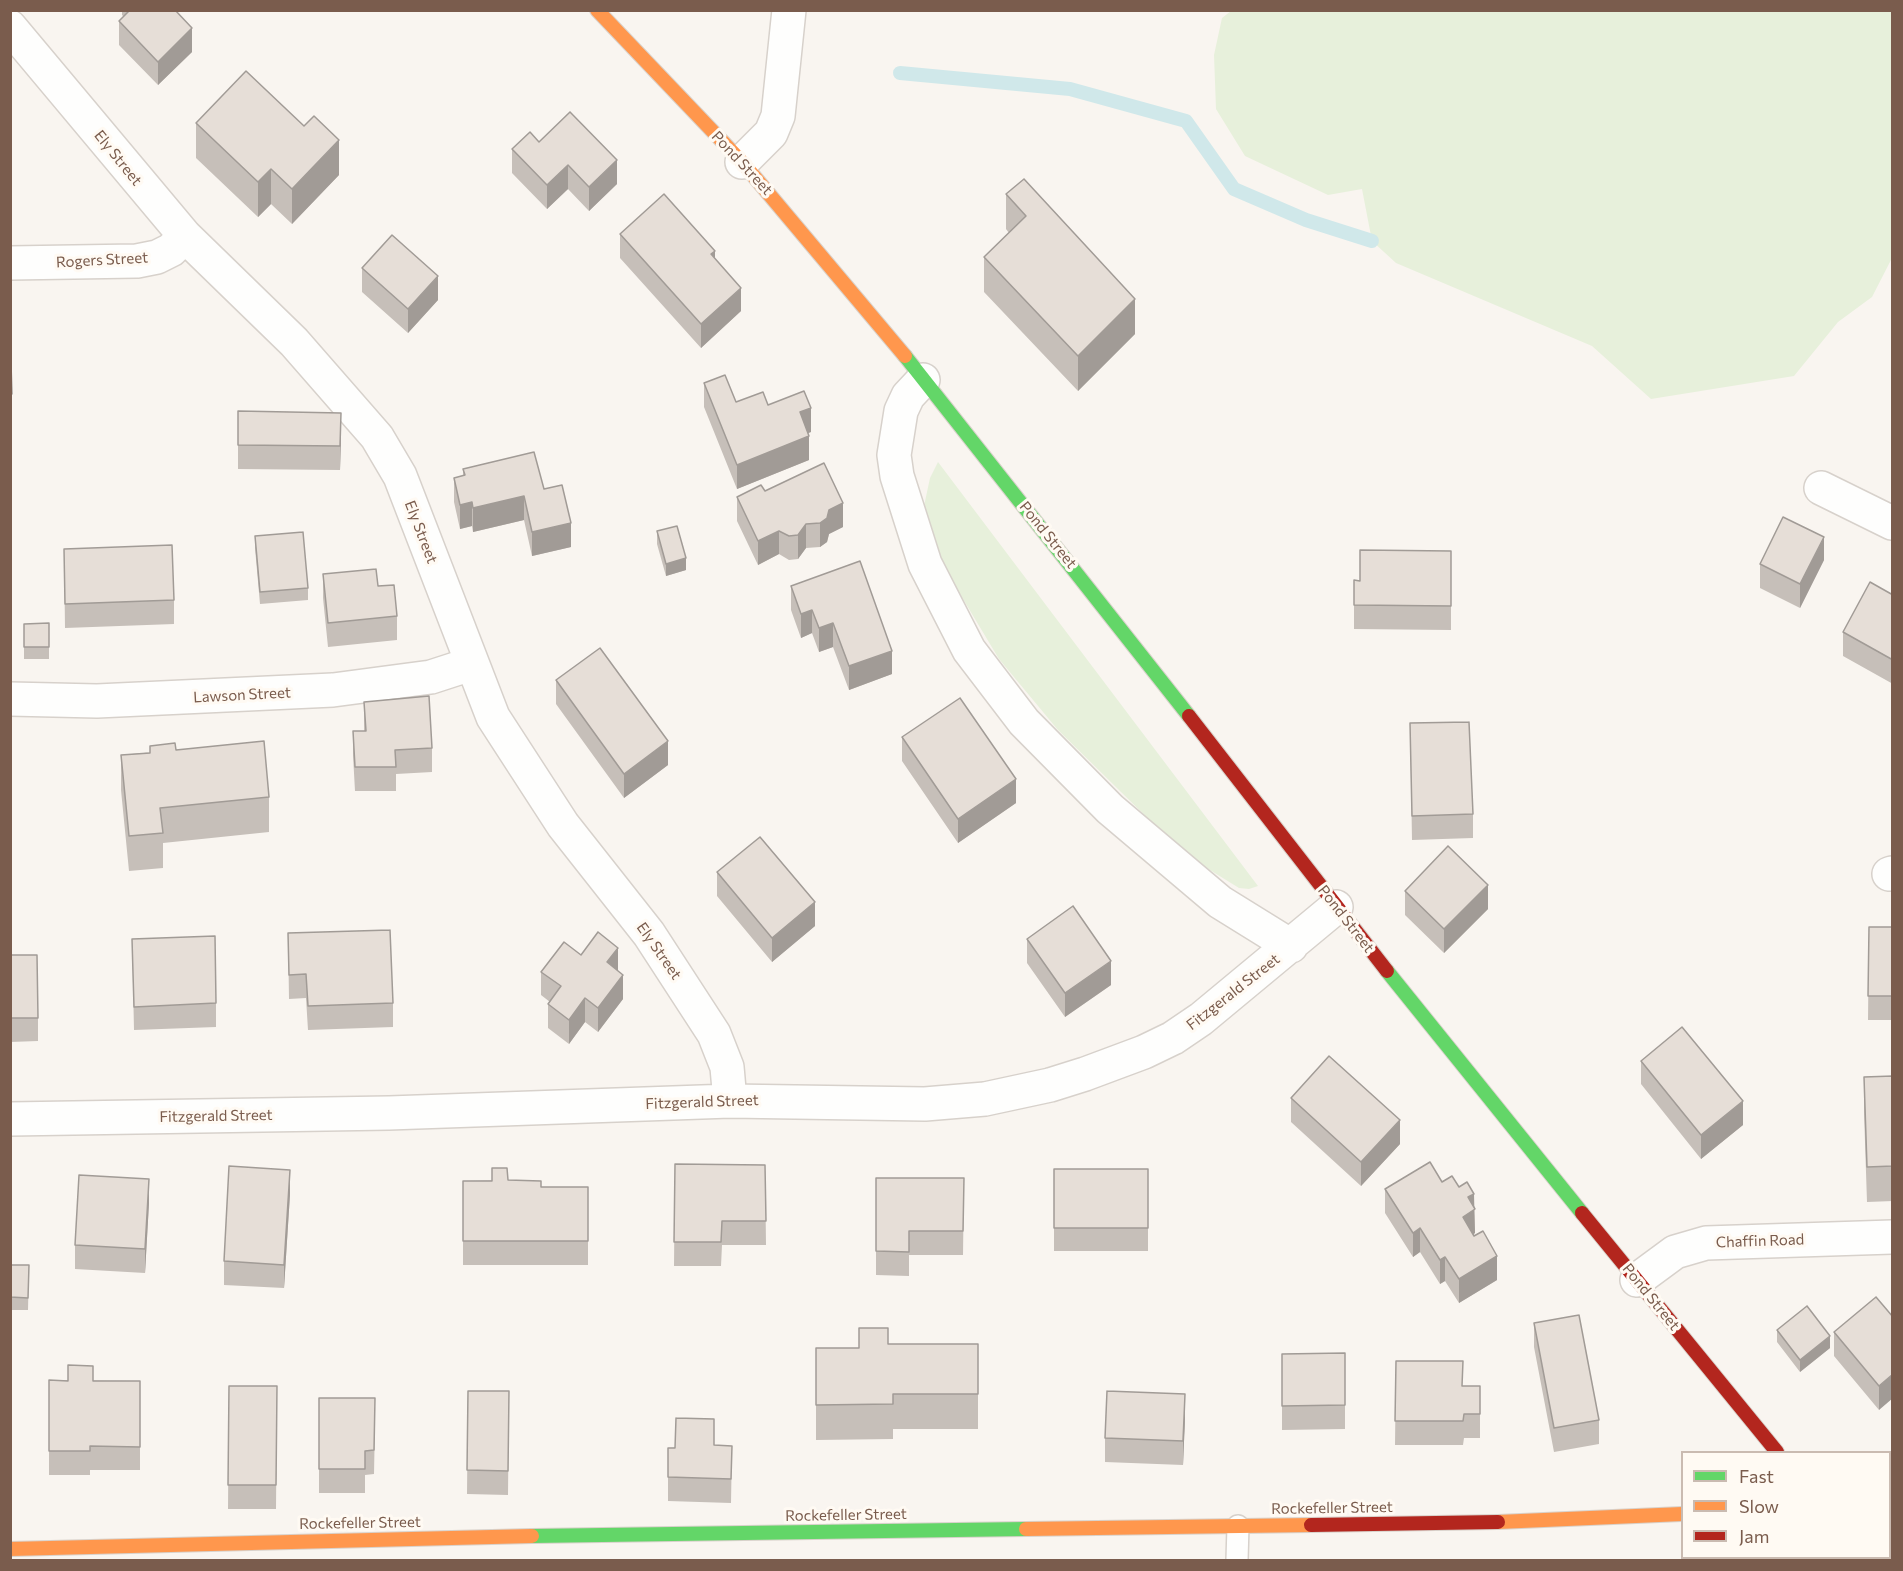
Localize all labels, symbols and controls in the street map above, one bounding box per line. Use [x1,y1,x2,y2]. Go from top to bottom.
street label: Ely Street [90,127,146,189]
street label: Pond Street [708,127,776,199]
street label: Rogers Street [55,249,149,271]
street label: Ely Street [401,498,441,566]
street label: Pond Street [1016,498,1080,572]
street label: Lawson Street [193,683,291,707]
street label: Pond Street [1314,882,1378,956]
street label: Ely Street [633,919,685,983]
street label: Fitzgerald Street [1183,950,1283,1034]
street label: Fitzgerald Street [645,1091,759,1113]
street label: Fitzgerald Street [159,1106,273,1126]
street label: Chaffin Road [1715,1230,1805,1252]
street label: Pond Street [1619,1260,1683,1334]
legend [1681,1451,1891,1559]
text: Fast [1739,1465,1774,1487]
text: Slow [1739,1495,1779,1517]
street label: Rockefeller Street [1271,1498,1393,1518]
street label: Rockefeller Street [785,1505,907,1525]
street label: Rockefeller Street [299,1513,421,1533]
text: Jam [1739,1525,1769,1547]

